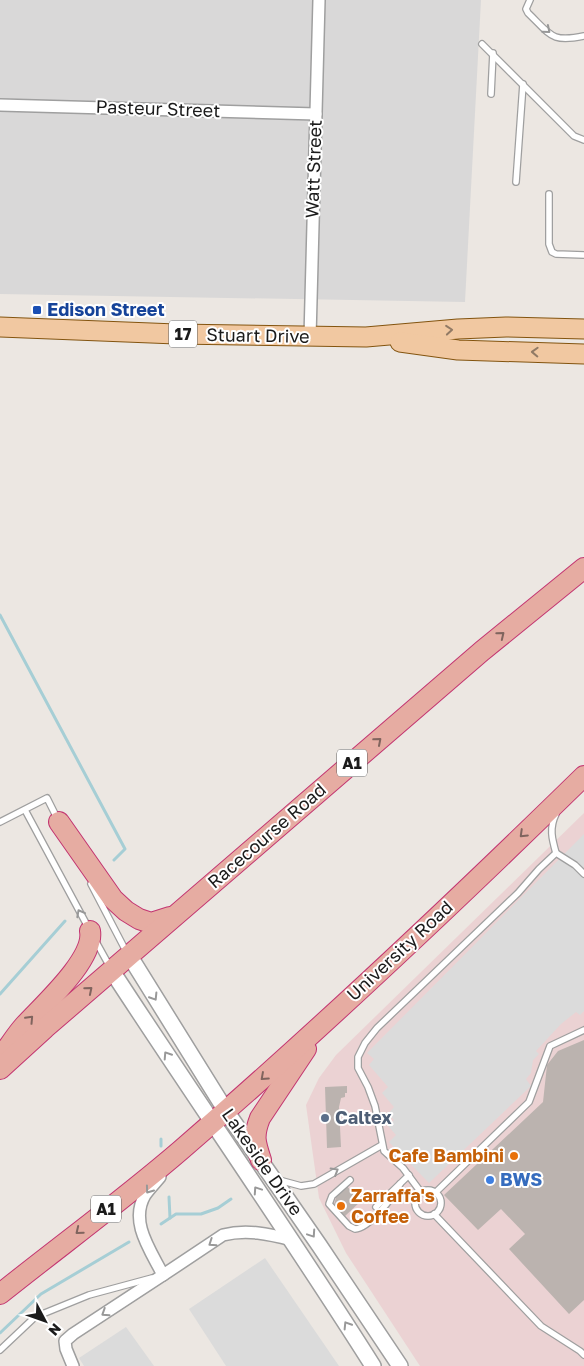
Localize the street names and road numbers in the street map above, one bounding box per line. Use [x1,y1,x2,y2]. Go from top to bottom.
street label: Pasteur Street [95,95,221,121]
street label: Watt Street [300,119,326,219]
road number: 17 [169,320,197,348]
street label: Stuart Drive [206,323,310,347]
road number: A1 [337,750,367,776]
street label: Racecourse Road [203,778,330,893]
street label: University Road [342,896,457,1005]
street label: Lakeside Drive [218,1104,308,1219]
road number: A1 [91,1196,121,1222]

